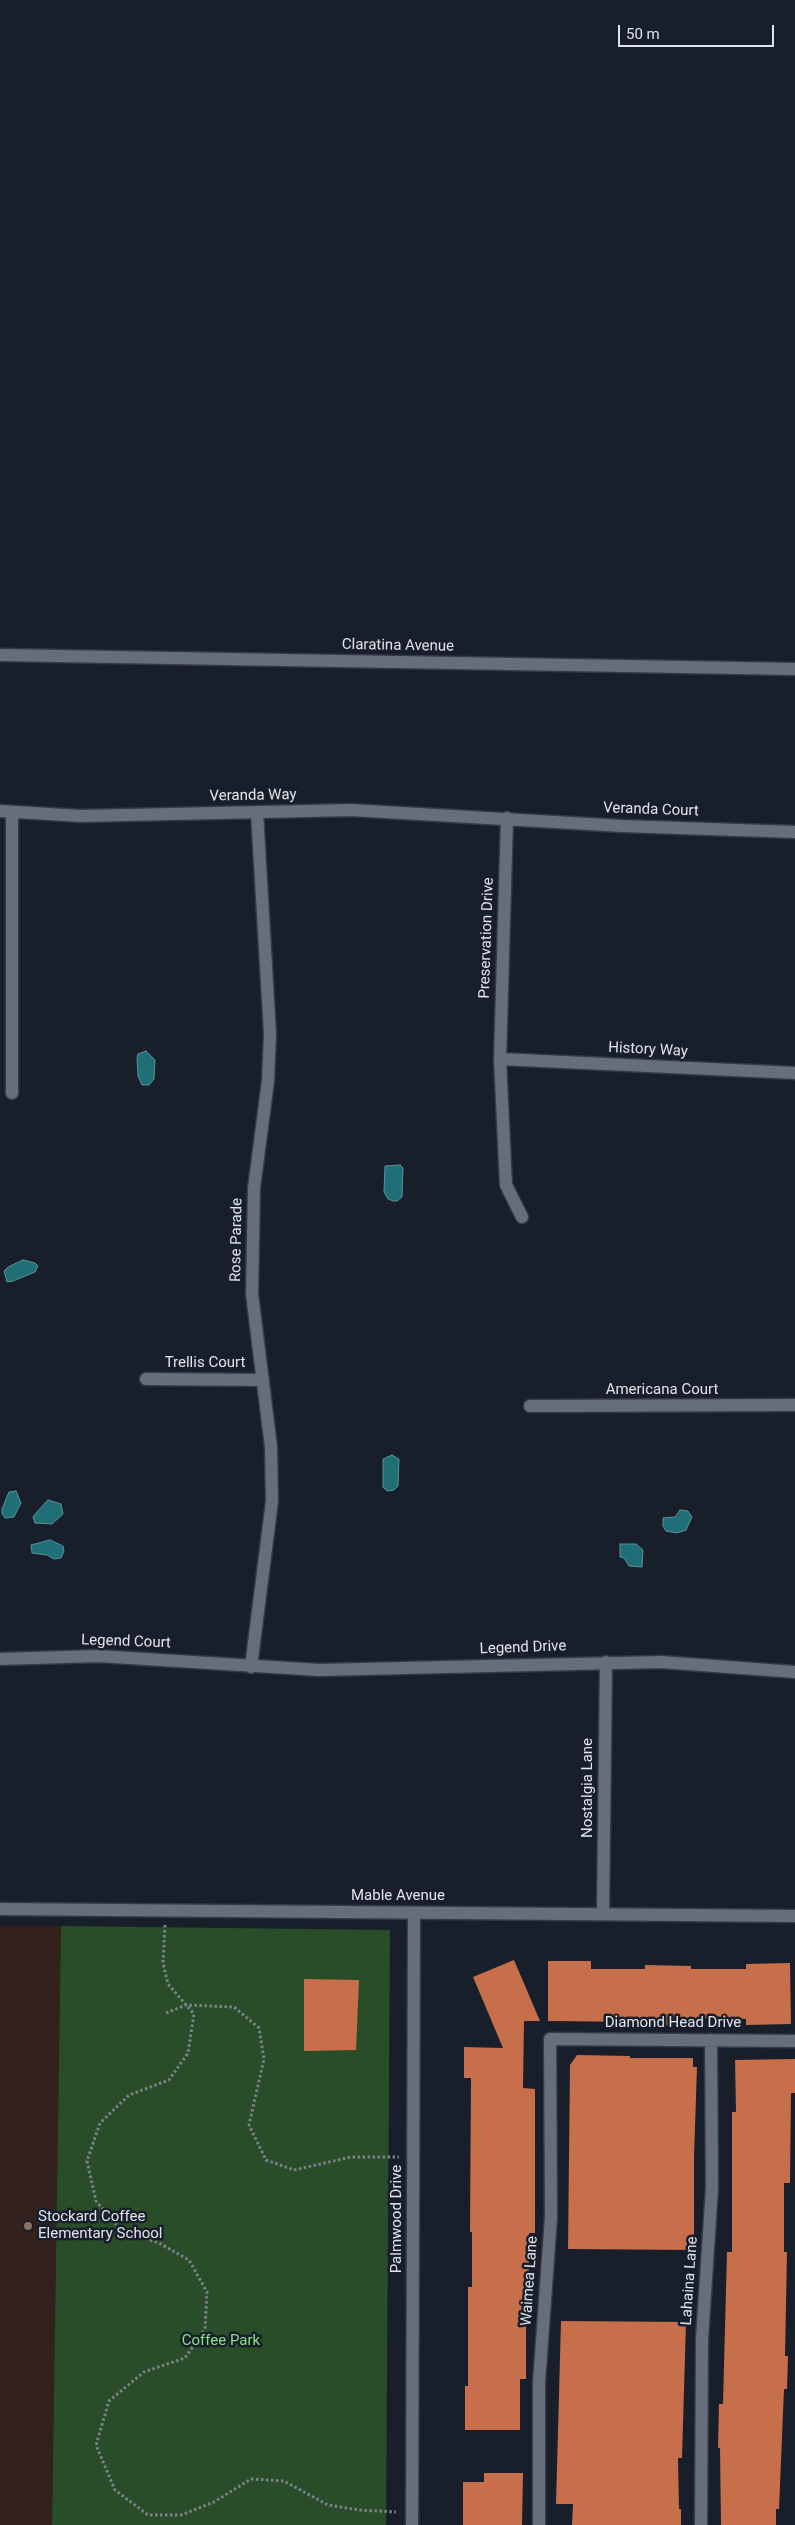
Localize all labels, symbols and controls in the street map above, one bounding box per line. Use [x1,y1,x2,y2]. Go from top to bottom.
scale bar [620,15,776,47]
text: 50 m [626,25,660,43]
street label: Claratina Avenue [342,636,454,656]
street label: Veranda Way [209,786,297,806]
street label: Veranda Court [603,799,699,821]
street label: Preservation Drive [476,877,498,999]
street label: History Way [608,1039,688,1061]
street label: Rose Parade [227,1198,247,1282]
street label: Trellis Court [165,1354,245,1372]
street label: Americana Court [606,1381,718,1399]
street label: Legend Court [81,1631,171,1653]
street label: Legend Drive [479,1637,567,1659]
street label: Nostalgia Lane [579,1738,597,1838]
street label: Mable Avenue [351,1887,445,1905]
street label: Diamond Head Drive [605,2014,741,2032]
street label: Palmwood Drive [388,2165,406,2273]
place label: Stockard Coffee Elementary School [38,2208,162,2243]
marker: Stockard Coffee Elementary School [22,2220,34,2232]
street label: Waimea Lane [518,2235,542,2327]
street label: Lahaina Lane [678,2236,702,2326]
park label: Coffee Park [182,2332,260,2350]

